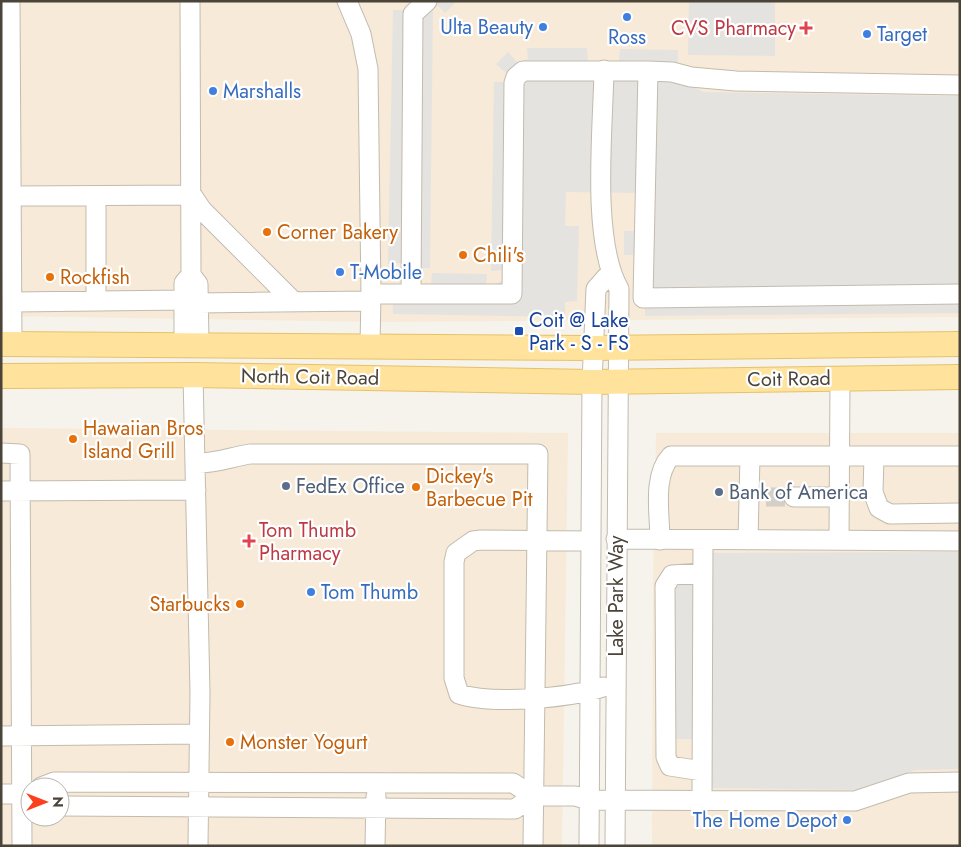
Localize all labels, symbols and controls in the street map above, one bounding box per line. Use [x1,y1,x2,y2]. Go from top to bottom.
marker: Ross [621,11,633,23]
place label: Ulta Beauty [440,13,533,42]
place label: CVS Pharmacy [671,14,796,43]
place label: Target [877,20,927,49]
marker: Ulta Beauty [537,21,549,33]
marker: CVS Pharmacy [800,22,812,34]
place label: Ross [608,23,646,52]
marker: Target [861,28,873,40]
place label: Marshalls [223,77,301,106]
marker: Marshalls [207,85,219,97]
place label: Corner Bakery [277,218,398,247]
marker: Corner Bakery [261,226,273,238]
place label: Chili's [473,241,524,270]
marker: Chili's [457,249,469,261]
place label: T-Mobile [350,258,422,287]
place label: Rockfish [60,263,130,292]
marker: T-Mobile [334,266,346,278]
marker: Rockfish [44,271,56,283]
place label: Coit @ Lake Park - S - FS [529,306,629,358]
marker: Coit @ Lake Park - S - FS [513,325,525,337]
street label: North Coit Road [241,361,379,393]
street label: Coit Road [747,364,831,394]
place label: Hawaiian Bros Island Grill [83,414,203,466]
marker: Hawaiian Bros Island Grill [67,433,79,445]
place label: Dickey's Barbecue Pit [426,462,533,514]
place label: FedEx Office [296,472,405,501]
place label: Bank of America [729,478,868,507]
marker: FedEx Office [280,480,292,492]
marker: Dickey's Barbecue Pit [410,481,422,493]
marker: Bank of America [713,486,725,498]
place label: Tom Thumb Pharmacy [259,516,356,568]
marker: Tom Thumb Pharmacy [243,535,255,547]
street label: Lake Park Way [602,535,631,657]
place label: Tom Thumb [321,578,418,607]
marker: Tom Thumb [305,586,317,598]
place label: Starbucks [149,590,230,619]
marker: Starbucks [234,598,246,610]
place label: Monster Yogurt [240,728,368,757]
marker: Monster Yogurt [224,736,236,748]
north arrow [20,777,70,827]
text: N [48,796,68,808]
place label: The Home Depot [693,806,837,835]
marker: The Home Depot [841,814,853,826]

